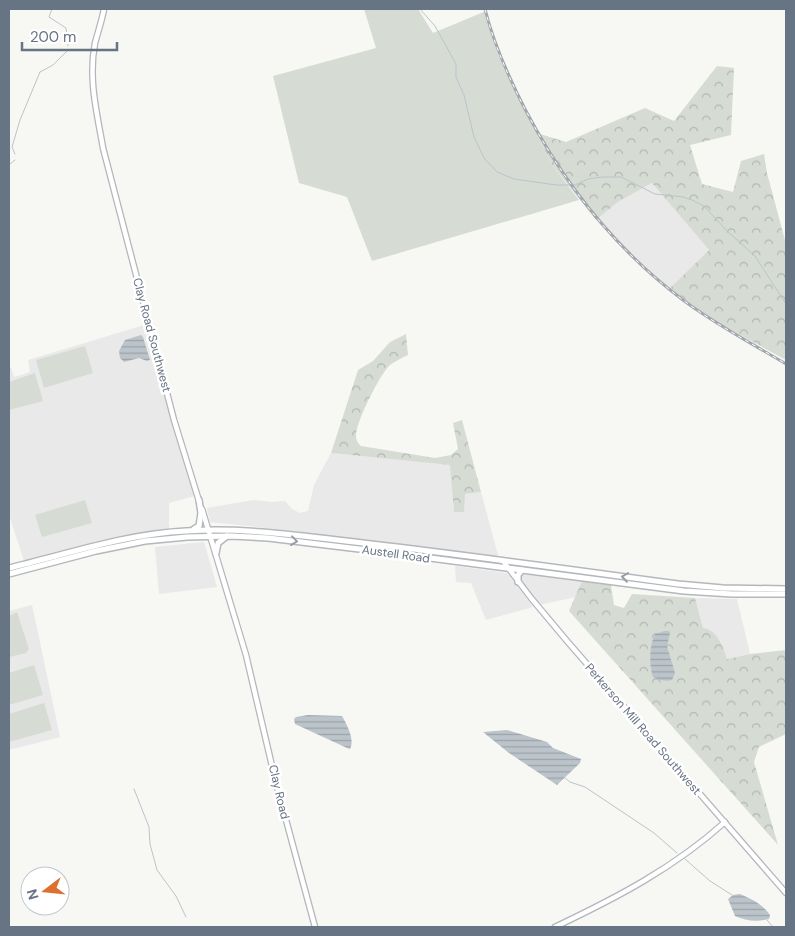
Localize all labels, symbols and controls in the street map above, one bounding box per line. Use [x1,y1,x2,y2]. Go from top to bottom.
scale bar [22,20,118,52]
text: 200 m [30,27,76,47]
street label: Clay Road Southwest [129,276,175,394]
one-way arrow [290,536,299,546]
street label: Austell Road [361,541,431,567]
one-way arrow [621,572,629,583]
street label: Perkerson Mill Road Southwest [581,660,705,798]
street label: Clay Road [265,763,293,821]
north arrow [20,866,70,916]
text: N [22,887,43,902]

